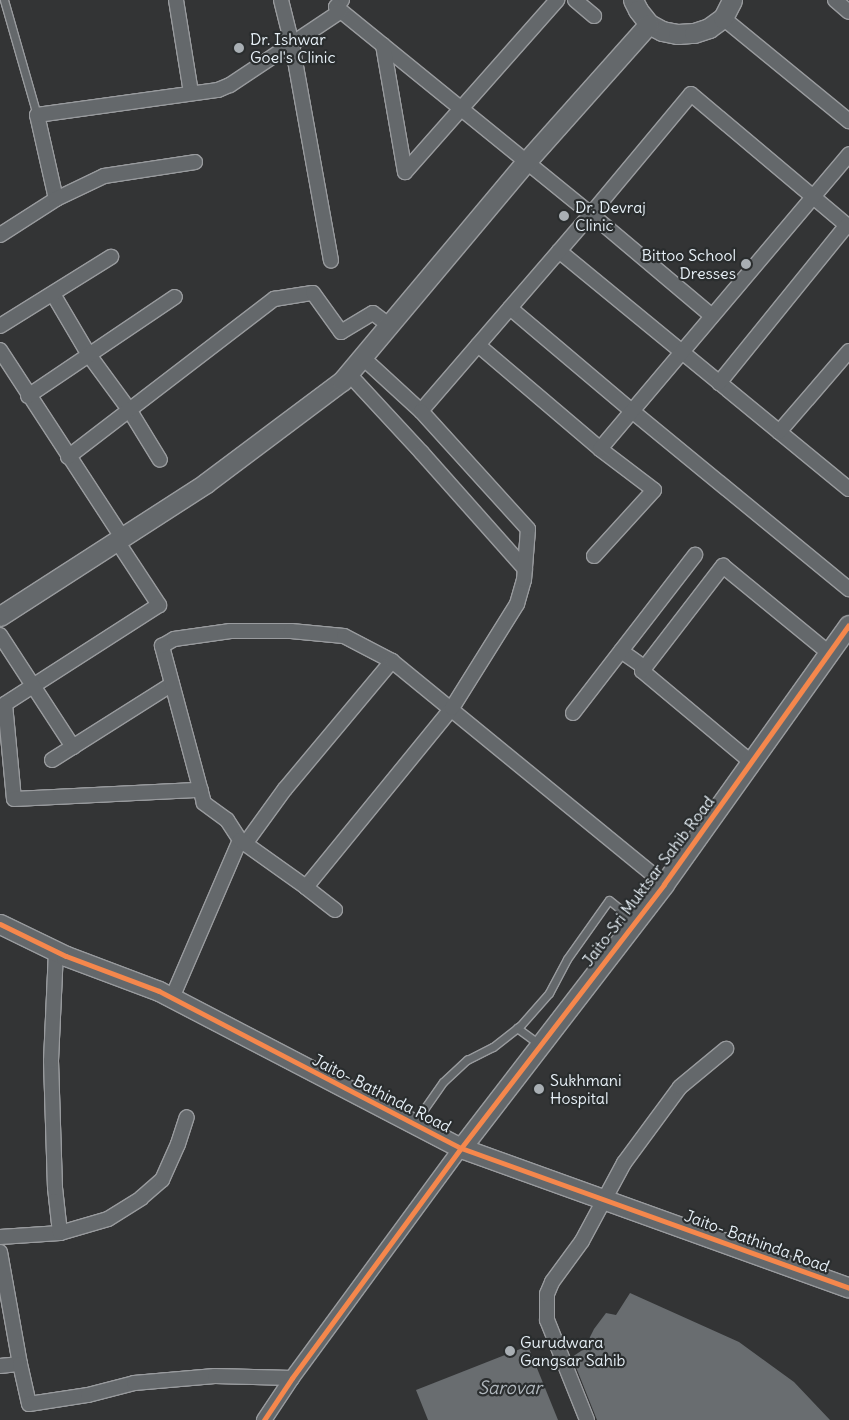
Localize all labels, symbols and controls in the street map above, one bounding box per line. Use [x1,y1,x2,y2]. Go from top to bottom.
place label: Dr. Ishwar Goel's Clinic [250,29,336,67]
marker: Dr. Ishwar Goel's Clinic [232,41,246,55]
place label: Dr. Devraj Clinic [575,197,646,235]
marker: Dr. Devraj Clinic [557,209,571,223]
place label: Bittoo School Dresses [642,245,736,283]
marker: Bittoo School Dresses [740,258,752,270]
street label: Jaito-Sri Muktsar Sahib Road [578,792,718,970]
street label: Jaito- Bathinda Road [310,1050,454,1136]
place label: Sukhmani Hospital [550,1070,622,1108]
marker: Sukhmani Hospital [532,1082,546,1096]
street label: Jaito- Bathinda Road [682,1206,832,1276]
place label: Gurudwara Gangsar Sahib [520,1332,625,1370]
marker: Gurudwara Gangsar Sahib [504,1345,516,1357]
water label: Sarovar [478,1377,542,1399]

